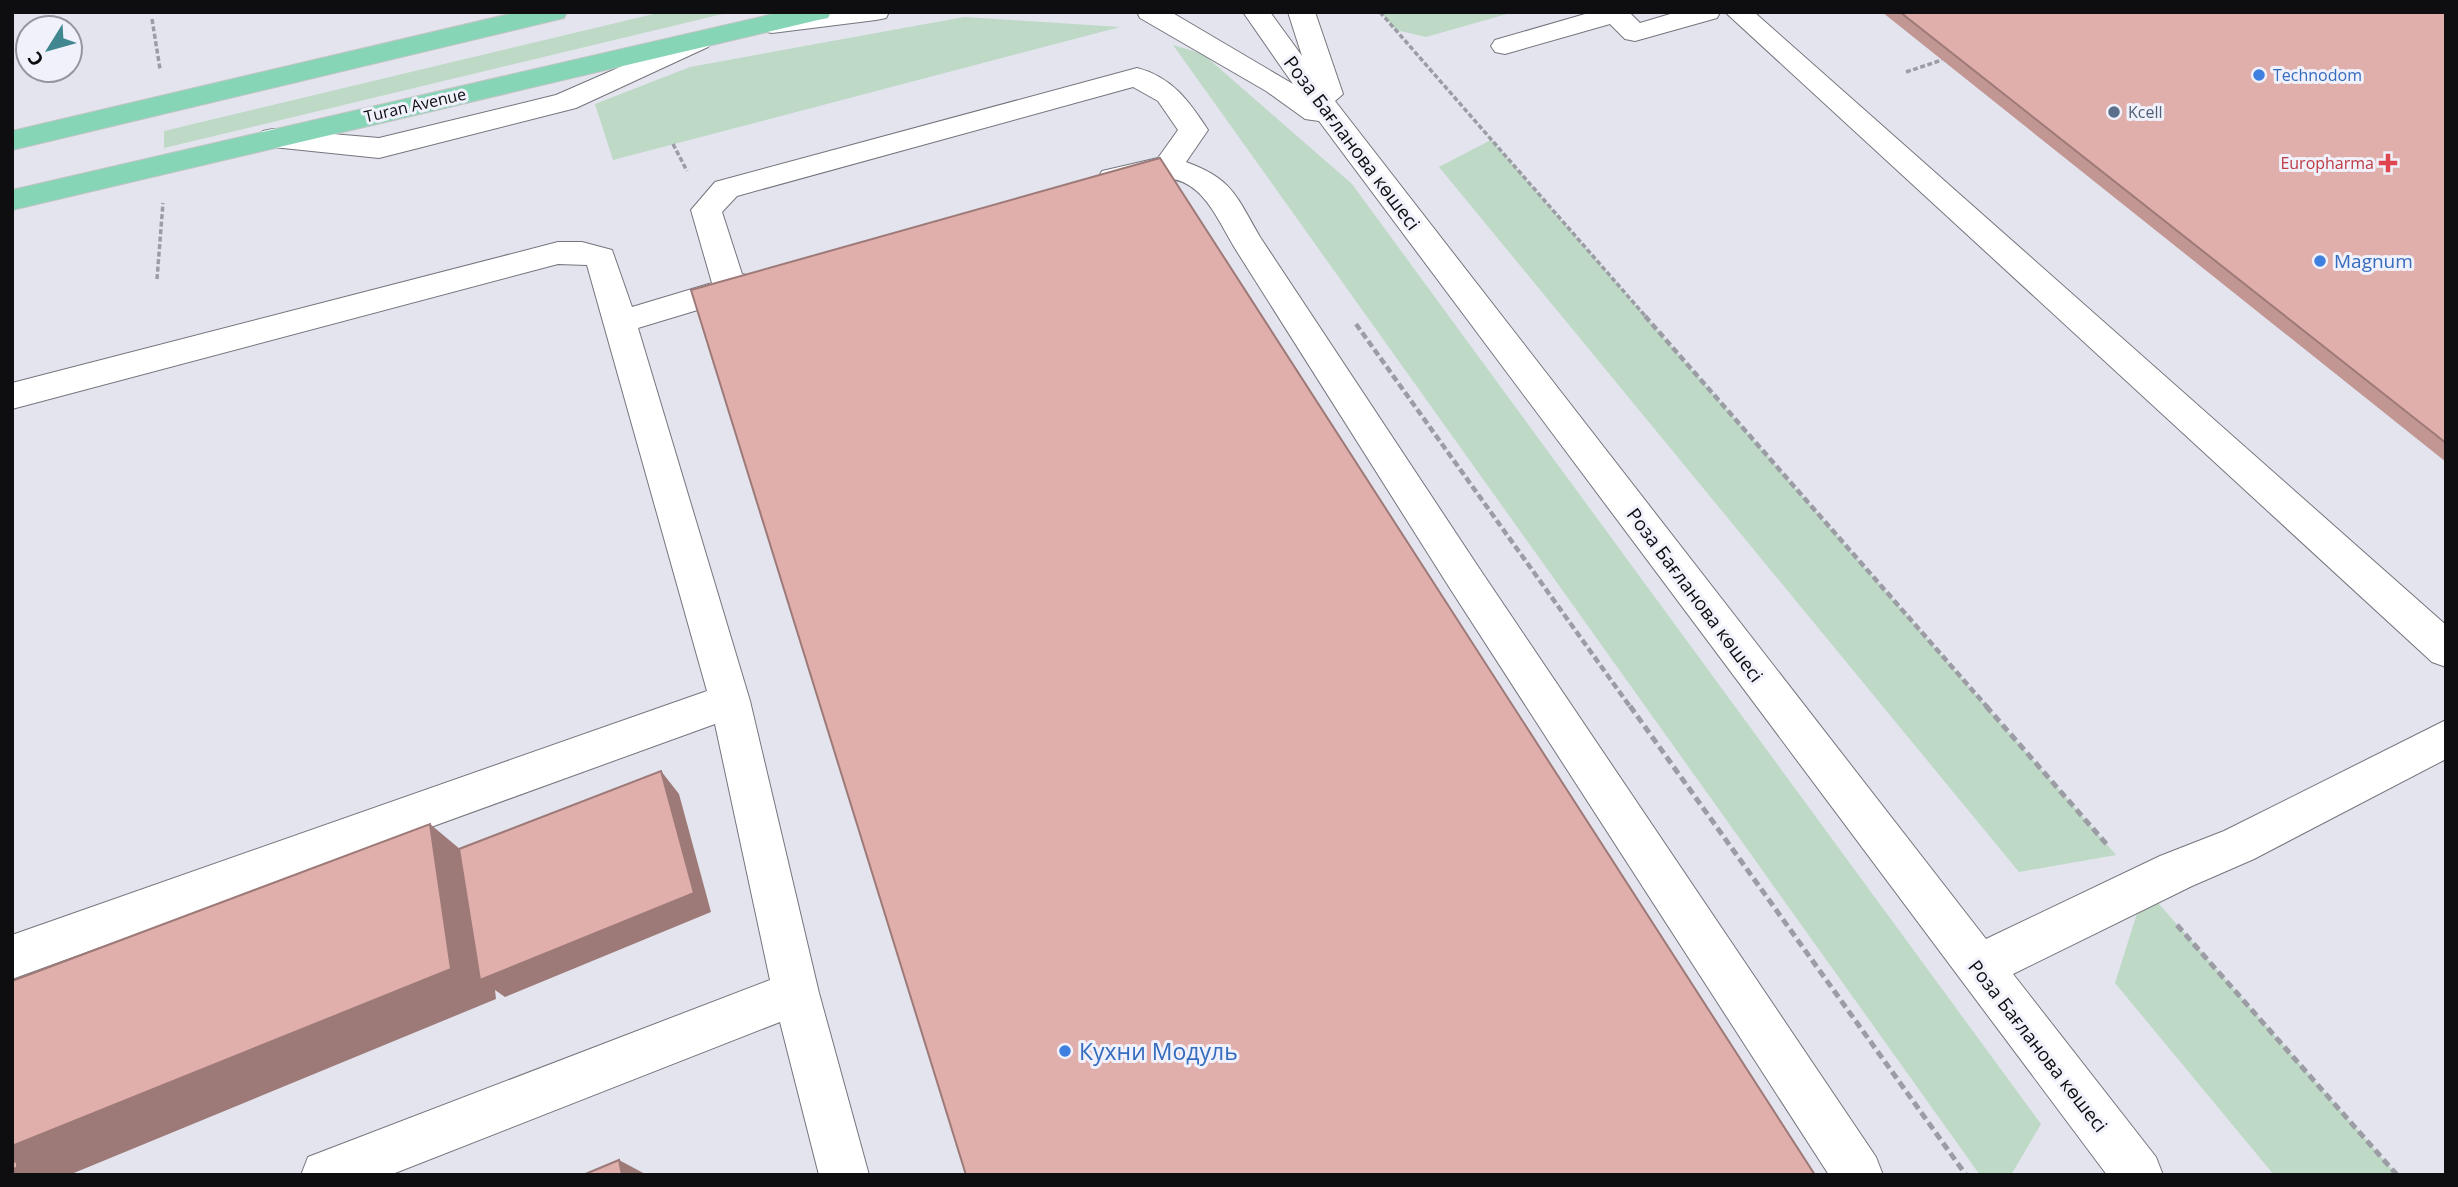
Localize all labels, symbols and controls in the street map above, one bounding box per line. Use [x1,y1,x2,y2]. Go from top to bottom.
north arrow [14,14,84,84]
text: С [21,47,49,72]
street label: Роза Бағланова көшесі [1278,51,1426,235]
place label: Technodom [2273,64,2362,86]
marker: Technodom [2251,67,2267,83]
street label: Turan Avenue [362,83,468,127]
place label: Kcell [2128,101,2163,123]
marker: Kcell [2106,104,2122,120]
place label: Europharma [2280,152,2374,174]
marker: Europharma [2380,155,2396,171]
place label: Magnum [2334,248,2413,274]
marker: Magnum [2312,253,2328,269]
street label: Роза Бағланова көшесі [1621,503,1769,687]
street label: Роза Бағланова көшесі [1963,954,2113,1138]
place label: Кухни Модуль [1079,1035,1238,1067]
marker: Кухни Модуль [1057,1043,1073,1059]

